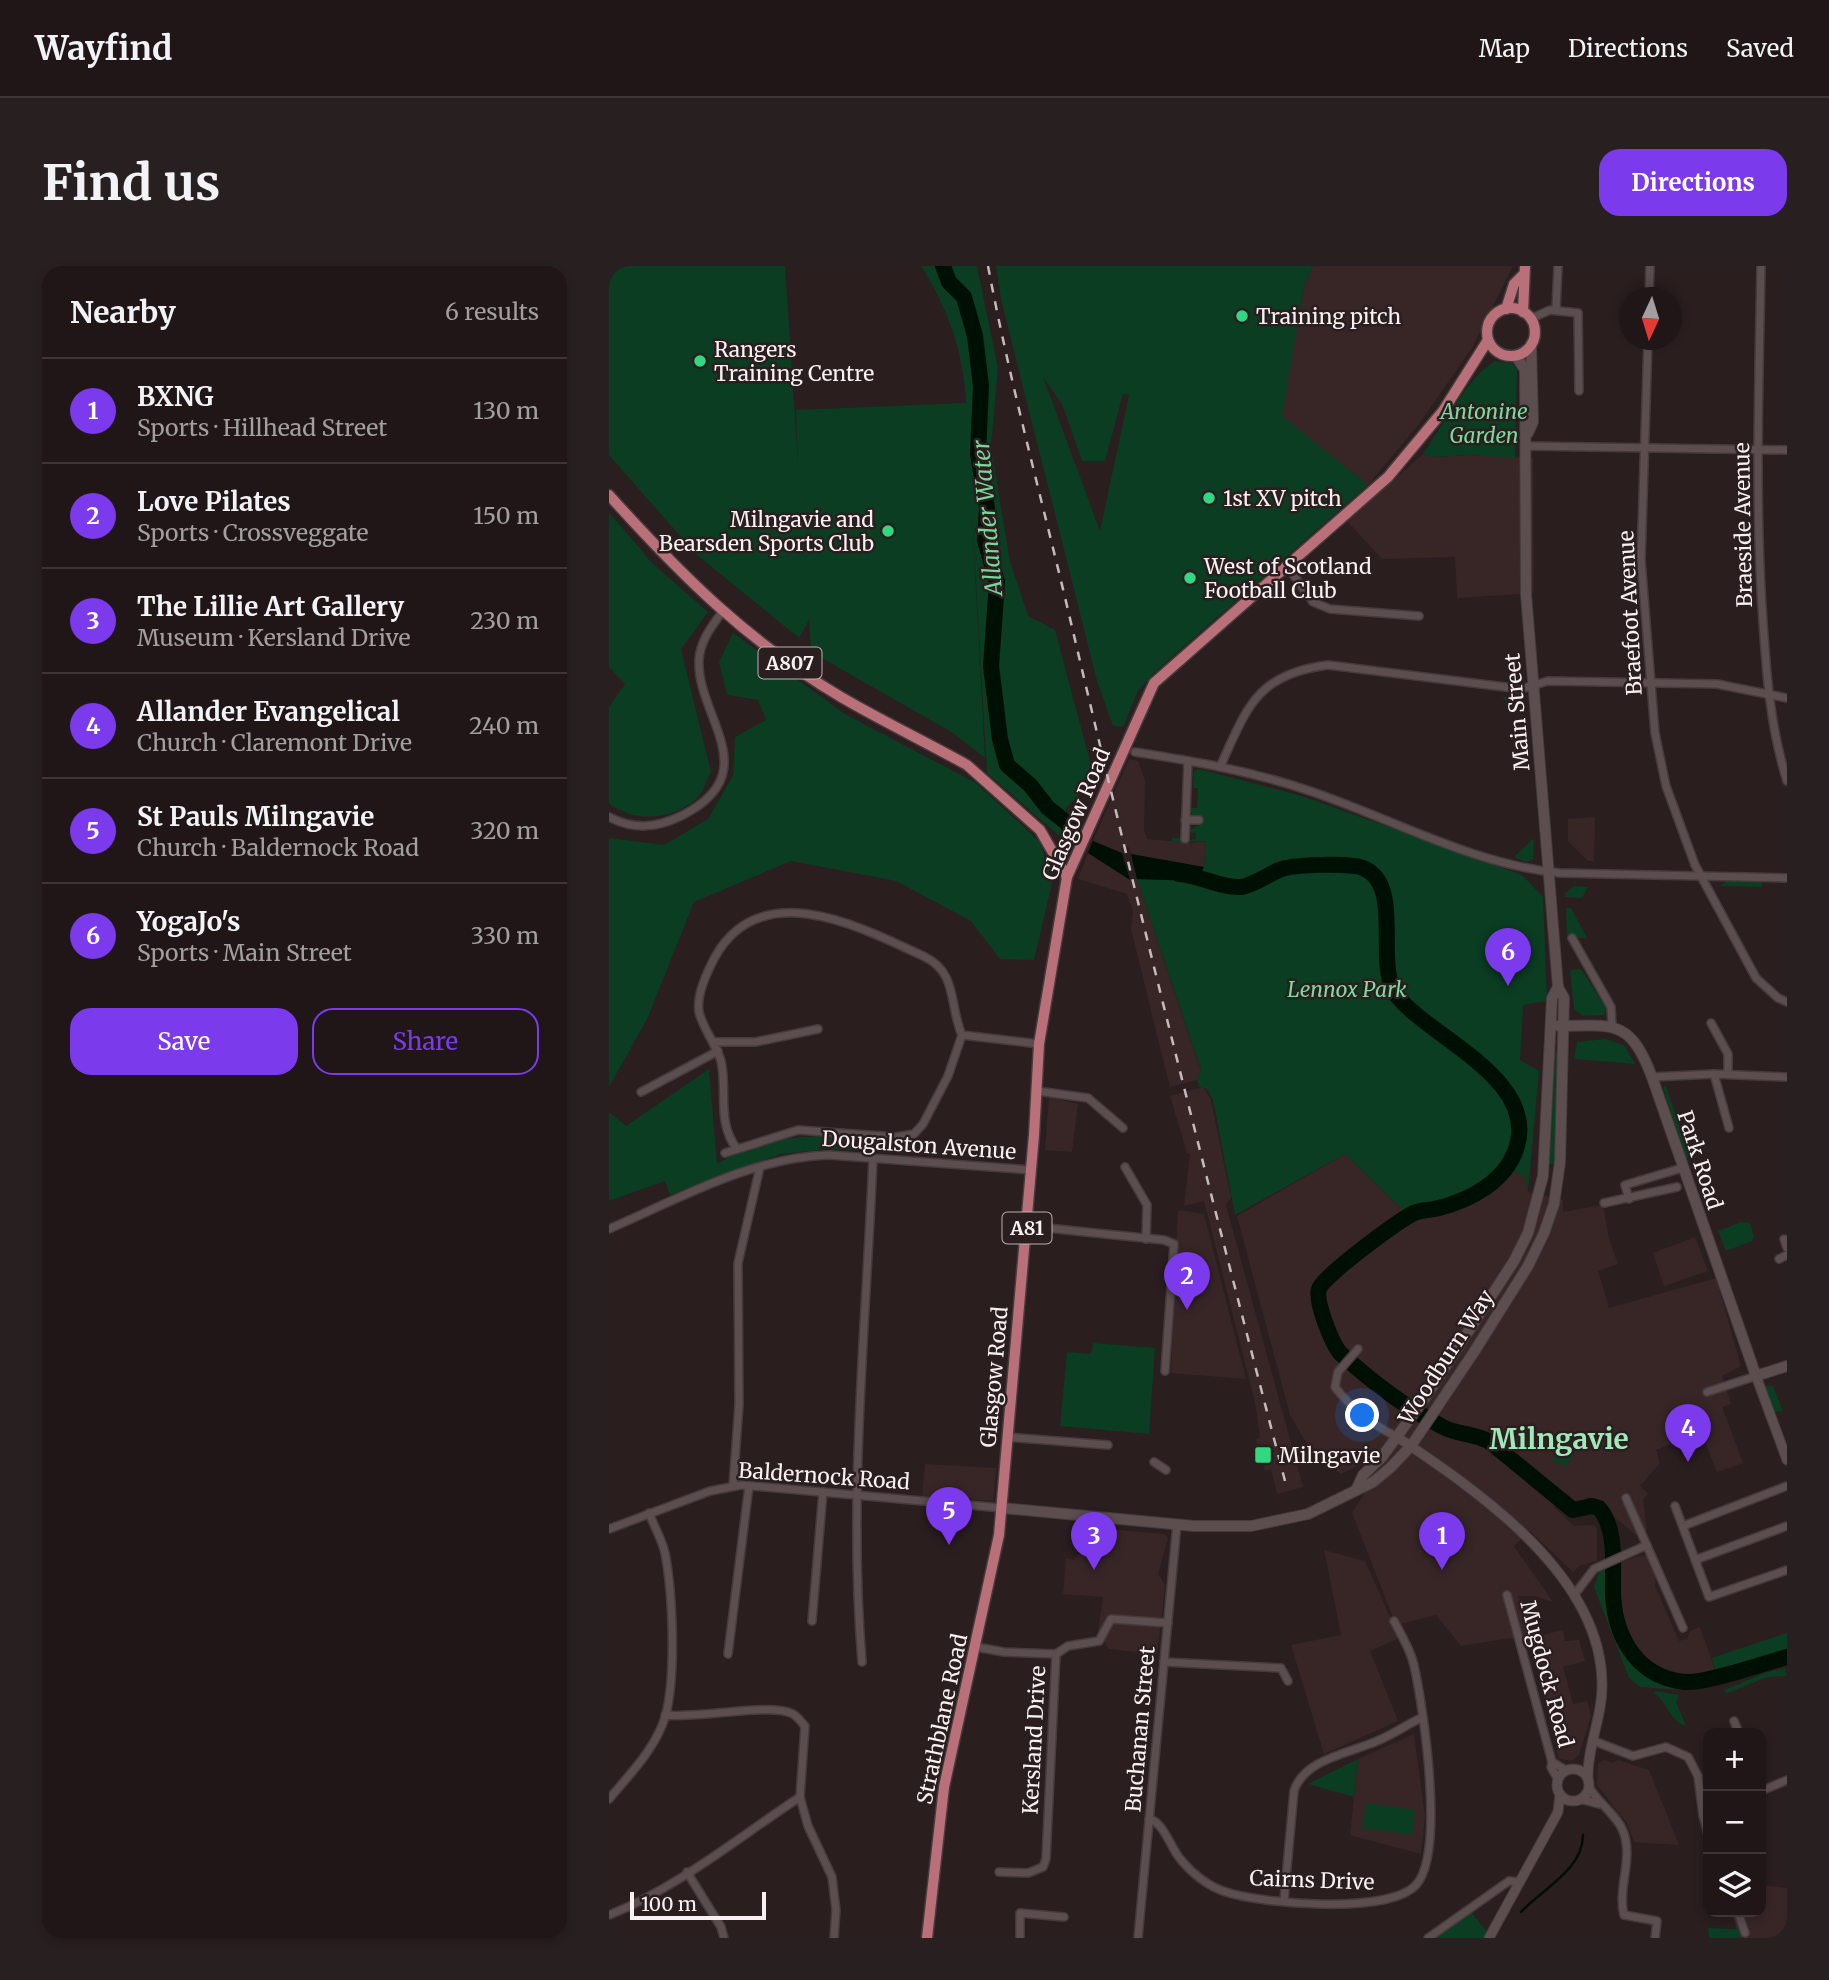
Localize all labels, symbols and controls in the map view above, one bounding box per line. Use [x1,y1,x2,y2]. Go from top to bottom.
text: Wayfind [35,28,172,69]
text: Map [1479,33,1530,64]
text: Directions [1568,33,1688,64]
text: Saved [1726,33,1794,64]
button: Directions [1599,149,1787,216]
text: Find us [42,152,220,213]
north arrow [1619,287,1682,350]
text: Nearby [70,293,176,331]
text: 6 results [445,297,539,326]
place label: Training pitch [1256,303,1401,330]
marker: Training pitch [1234,308,1250,324]
place label: Rangers Training Centre [714,336,874,387]
marker: Rangers Training Centre [692,353,708,369]
text: BXNG [137,380,214,413]
text: 1 [88,396,98,425]
text: 130 m [473,396,539,425]
park label: Antonine Garden [1438,398,1528,449]
text: Sports · Hillhead Street [137,413,387,442]
water label: Allander Water [966,438,1008,599]
street label: Braeside Avenue [1728,442,1758,608]
text: Love Pilates [137,485,291,518]
place label: 1st XV pitch [1223,485,1342,512]
marker: 1st XV pitch [1201,490,1217,506]
text: 2 [86,501,100,530]
text: 150 m [473,501,539,530]
place label: Milngavie and Bearsden Sports Club [659,506,874,557]
text: Sports · Crossveggate [137,518,369,547]
marker: Milngavie and Bearsden Sports Club [880,523,896,539]
street label: Braefoot Avenue [1612,530,1648,696]
place label: West of Scotland Football Club [1203,553,1372,604]
marker: West of Scotland Football Club [1182,570,1198,586]
text: The Lillie Art Gallery [137,590,404,623]
text: 3 [86,606,100,635]
text: 230 m [470,606,539,635]
text: Museum · Kersland Drive [137,623,410,652]
road number: A807 [759,648,821,678]
street label: Main Street [1498,652,1536,772]
text: Allander Evangelical [137,695,400,728]
text: 4 [86,711,100,740]
text: 240 m [469,711,539,740]
text: Church · Claremont Drive [137,728,412,757]
street label: Glasgow Road [1036,743,1116,884]
text: St Pauls Milngavie [137,800,374,833]
text: 5 [86,816,100,845]
text: 320 m [470,816,539,845]
text: Church · Baldernock Road [137,833,419,862]
text: YogaJo's [137,905,240,938]
text: 6 [86,921,100,950]
text: 330 m [471,921,539,950]
pin: 6 [1485,928,1531,986]
text: Sports · Main Street [137,938,352,967]
park label: Lennox Park [1287,976,1407,1003]
button: Save [70,1008,298,1075]
button: Share [312,1008,539,1075]
street label: Park Road [1671,1107,1729,1213]
street label: Dougalston Avenue [821,1125,1017,1165]
road number: A81 [1003,1212,1051,1244]
pin: 2 [1164,1252,1210,1310]
street label: Woodburn Way [1392,1284,1500,1430]
street label: Glasgow Road [974,1305,1014,1449]
your location [1345,1398,1379,1432]
pin: 4 [1665,1404,1711,1462]
district label: Milngavie [1489,1421,1629,1457]
place label: Milngavie [1279,1442,1380,1469]
marker: Milngavie [1253,1445,1273,1465]
street label: Baldernock Road [737,1457,911,1495]
pin: 5 [926,1487,972,1545]
pin: 3 [1071,1512,1117,1570]
pin: 1 [1419,1512,1465,1570]
street label: Mugdock Road [1514,1598,1580,1751]
street label: Strathblane Road [911,1631,973,1807]
street label: Buchanan Street [1119,1645,1161,1813]
street label: Kersland Drive [1017,1665,1051,1815]
map controls [1703,1728,1766,1917]
button: + [1703,1728,1766,1791]
button: − [1703,1791,1766,1854]
button: layers [1703,1854,1766,1917]
street label: Cairns Drive [1249,1864,1375,1896]
scale bar [630,1889,767,1921]
text: 100 m [641,1892,697,1916]

